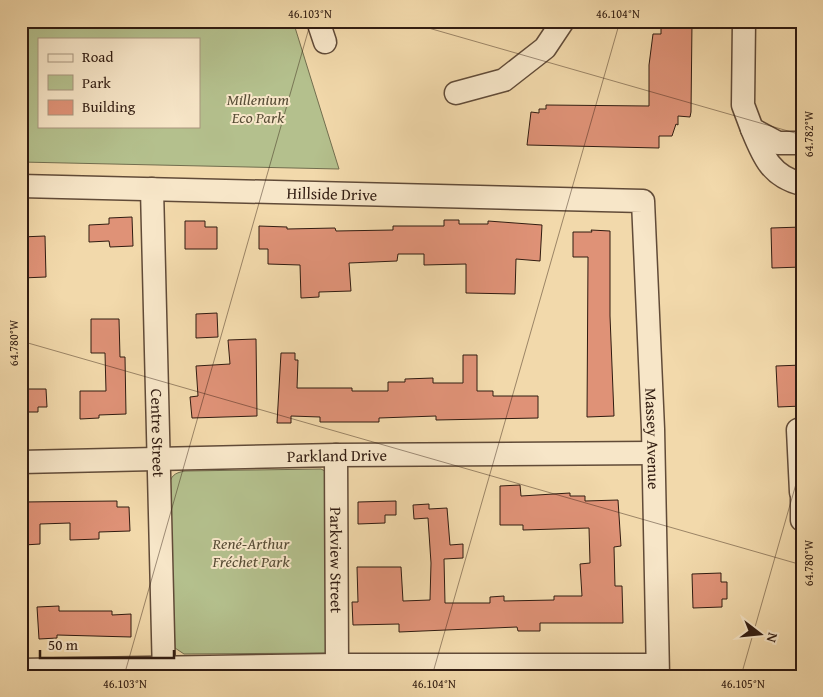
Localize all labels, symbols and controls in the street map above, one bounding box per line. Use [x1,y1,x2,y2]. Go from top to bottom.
text: 46.103°N [288,5,332,22]
text: 46.104°N [596,5,640,22]
legend [38,38,200,128]
text: Road [82,46,113,67]
text: Park [82,72,111,93]
park label: Millenium Eco Park [227,87,290,129]
text: Building [82,96,136,117]
text: 64.782°W [800,110,817,157]
street label: Hillside Drive [286,180,377,207]
text: 64.780°W [5,319,22,366]
street label: Massey Avenue [639,387,666,490]
street label: Centre Street [145,388,171,478]
street label: Parkland Drive [287,443,387,468]
street label: Parkview Street [324,507,349,614]
park label: René-Arthur Fréchet Park [211,531,291,573]
text: 64.780°W [800,539,817,586]
north arrow [736,610,786,660]
scale bar [40,627,174,659]
text: N [761,630,783,645]
text: 50 m [48,634,79,655]
text: 46.103°N [103,675,147,692]
text: 46.104°N [412,675,456,692]
text: 46.105°N [721,675,765,692]

